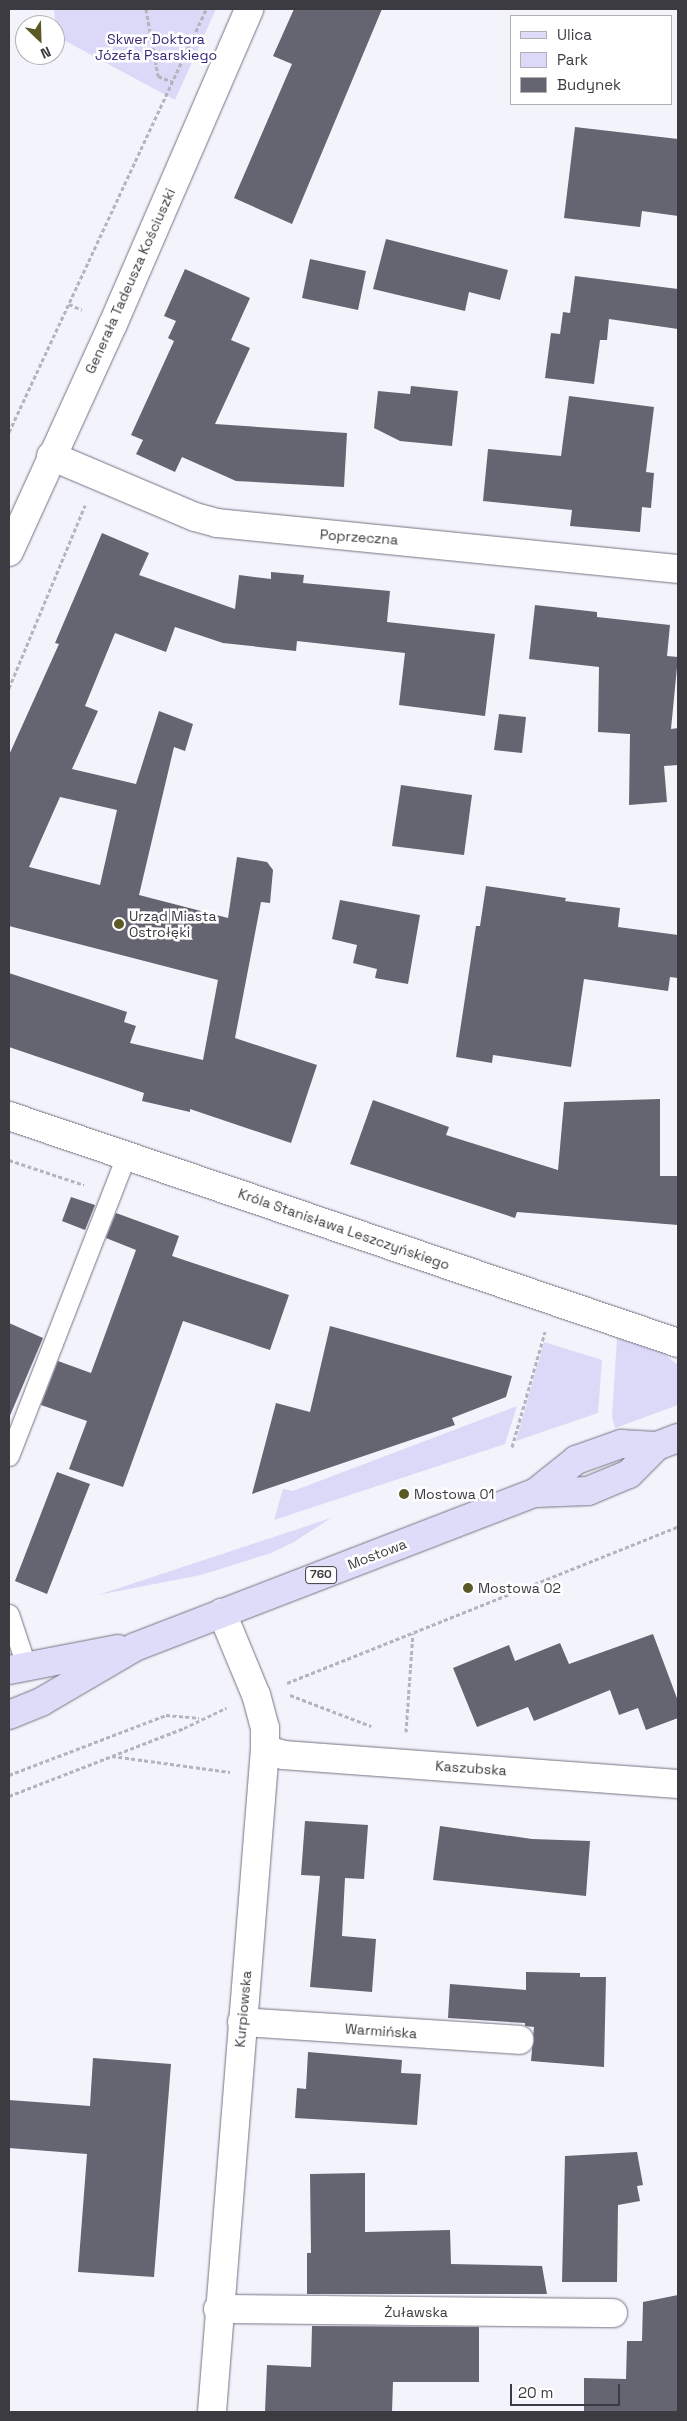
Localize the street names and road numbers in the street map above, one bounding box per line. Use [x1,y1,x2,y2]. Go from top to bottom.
street label: Generała Tadeusza Kościuszki [81,186,179,376]
street label: Poprzeczna [319,526,399,548]
street label: Króla Stanisława Leszczyńskiego [236,1185,452,1273]
street label: Mostowa [345,1535,409,1573]
road number: 760 [305,1566,337,1584]
street label: Kaszubska [435,1757,507,1779]
street label: Kurpiowska [231,1970,255,2048]
street label: Warmińska [344,2020,418,2042]
street label: Żuławska [384,2304,448,2320]

